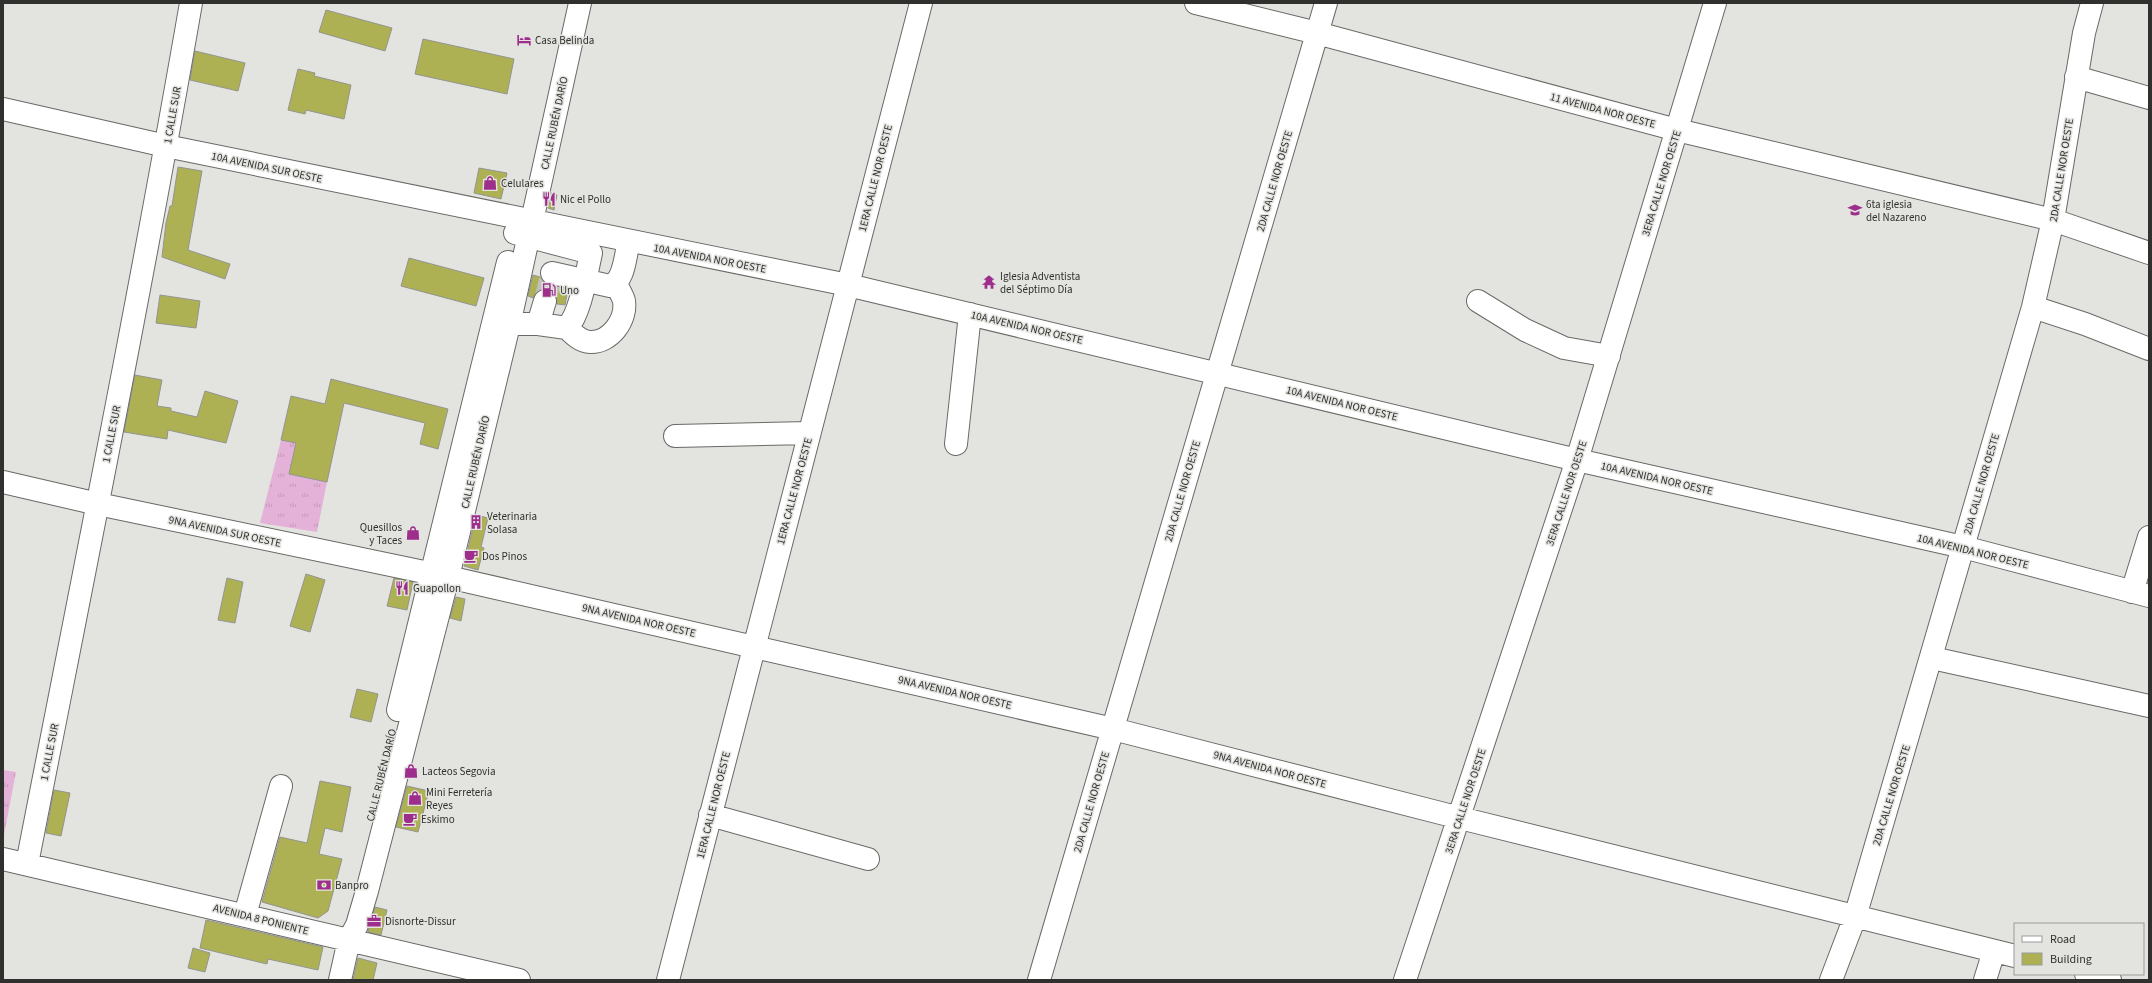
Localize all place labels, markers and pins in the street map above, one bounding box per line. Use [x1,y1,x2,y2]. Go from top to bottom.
hotel icon: Casa Belinda [516,32,532,48]
place label: Casa Belinda [535,33,594,48]
shop icon: Celulares [482,175,498,191]
place label: Celulares [501,176,544,191]
restaurant icon: Nic el Pollo [541,191,557,207]
place label: Nic el Pollo [560,192,611,207]
place label: 6ta iglesia del Nazareno [1866,197,1926,225]
school or university icon: 6ta iglesia del Nazareno [1847,202,1863,218]
place label: Iglesia Adventista del Séptimo Día [1000,269,1080,297]
temple icon: Iglesia Adventista del Séptimo Día [981,274,997,290]
fuel station icon: Uno [541,282,557,298]
place label: Uno [560,283,579,298]
place label: Veterinaria Solasa [487,509,537,537]
building icon: Veterinaria Solasa [468,514,484,530]
place label: Quesillos y Taces [360,520,402,548]
shop icon: Quesillos y Taces [405,525,421,541]
cafe icon: Dos Pinos [463,548,479,564]
place label: Dos Pinos [482,549,527,564]
restaurant icon: Guapollon [394,580,410,596]
place label: Guapollon [413,581,461,596]
shop icon: Lacteos Segovia [403,763,419,779]
place label: Lacteos Segovia [422,764,496,779]
place label: Mini Ferretería Reyes [426,785,492,813]
shop icon: Mini Ferretería Reyes [407,790,423,806]
cafe icon: Eskimo [402,811,418,827]
place label: Eskimo [421,812,455,827]
bank icon: Banpro [316,877,332,893]
place label: Banpro [335,878,369,893]
office icon: Disnorte-Dissur [366,913,382,929]
place label: Disnorte-Dissur [385,914,456,929]

